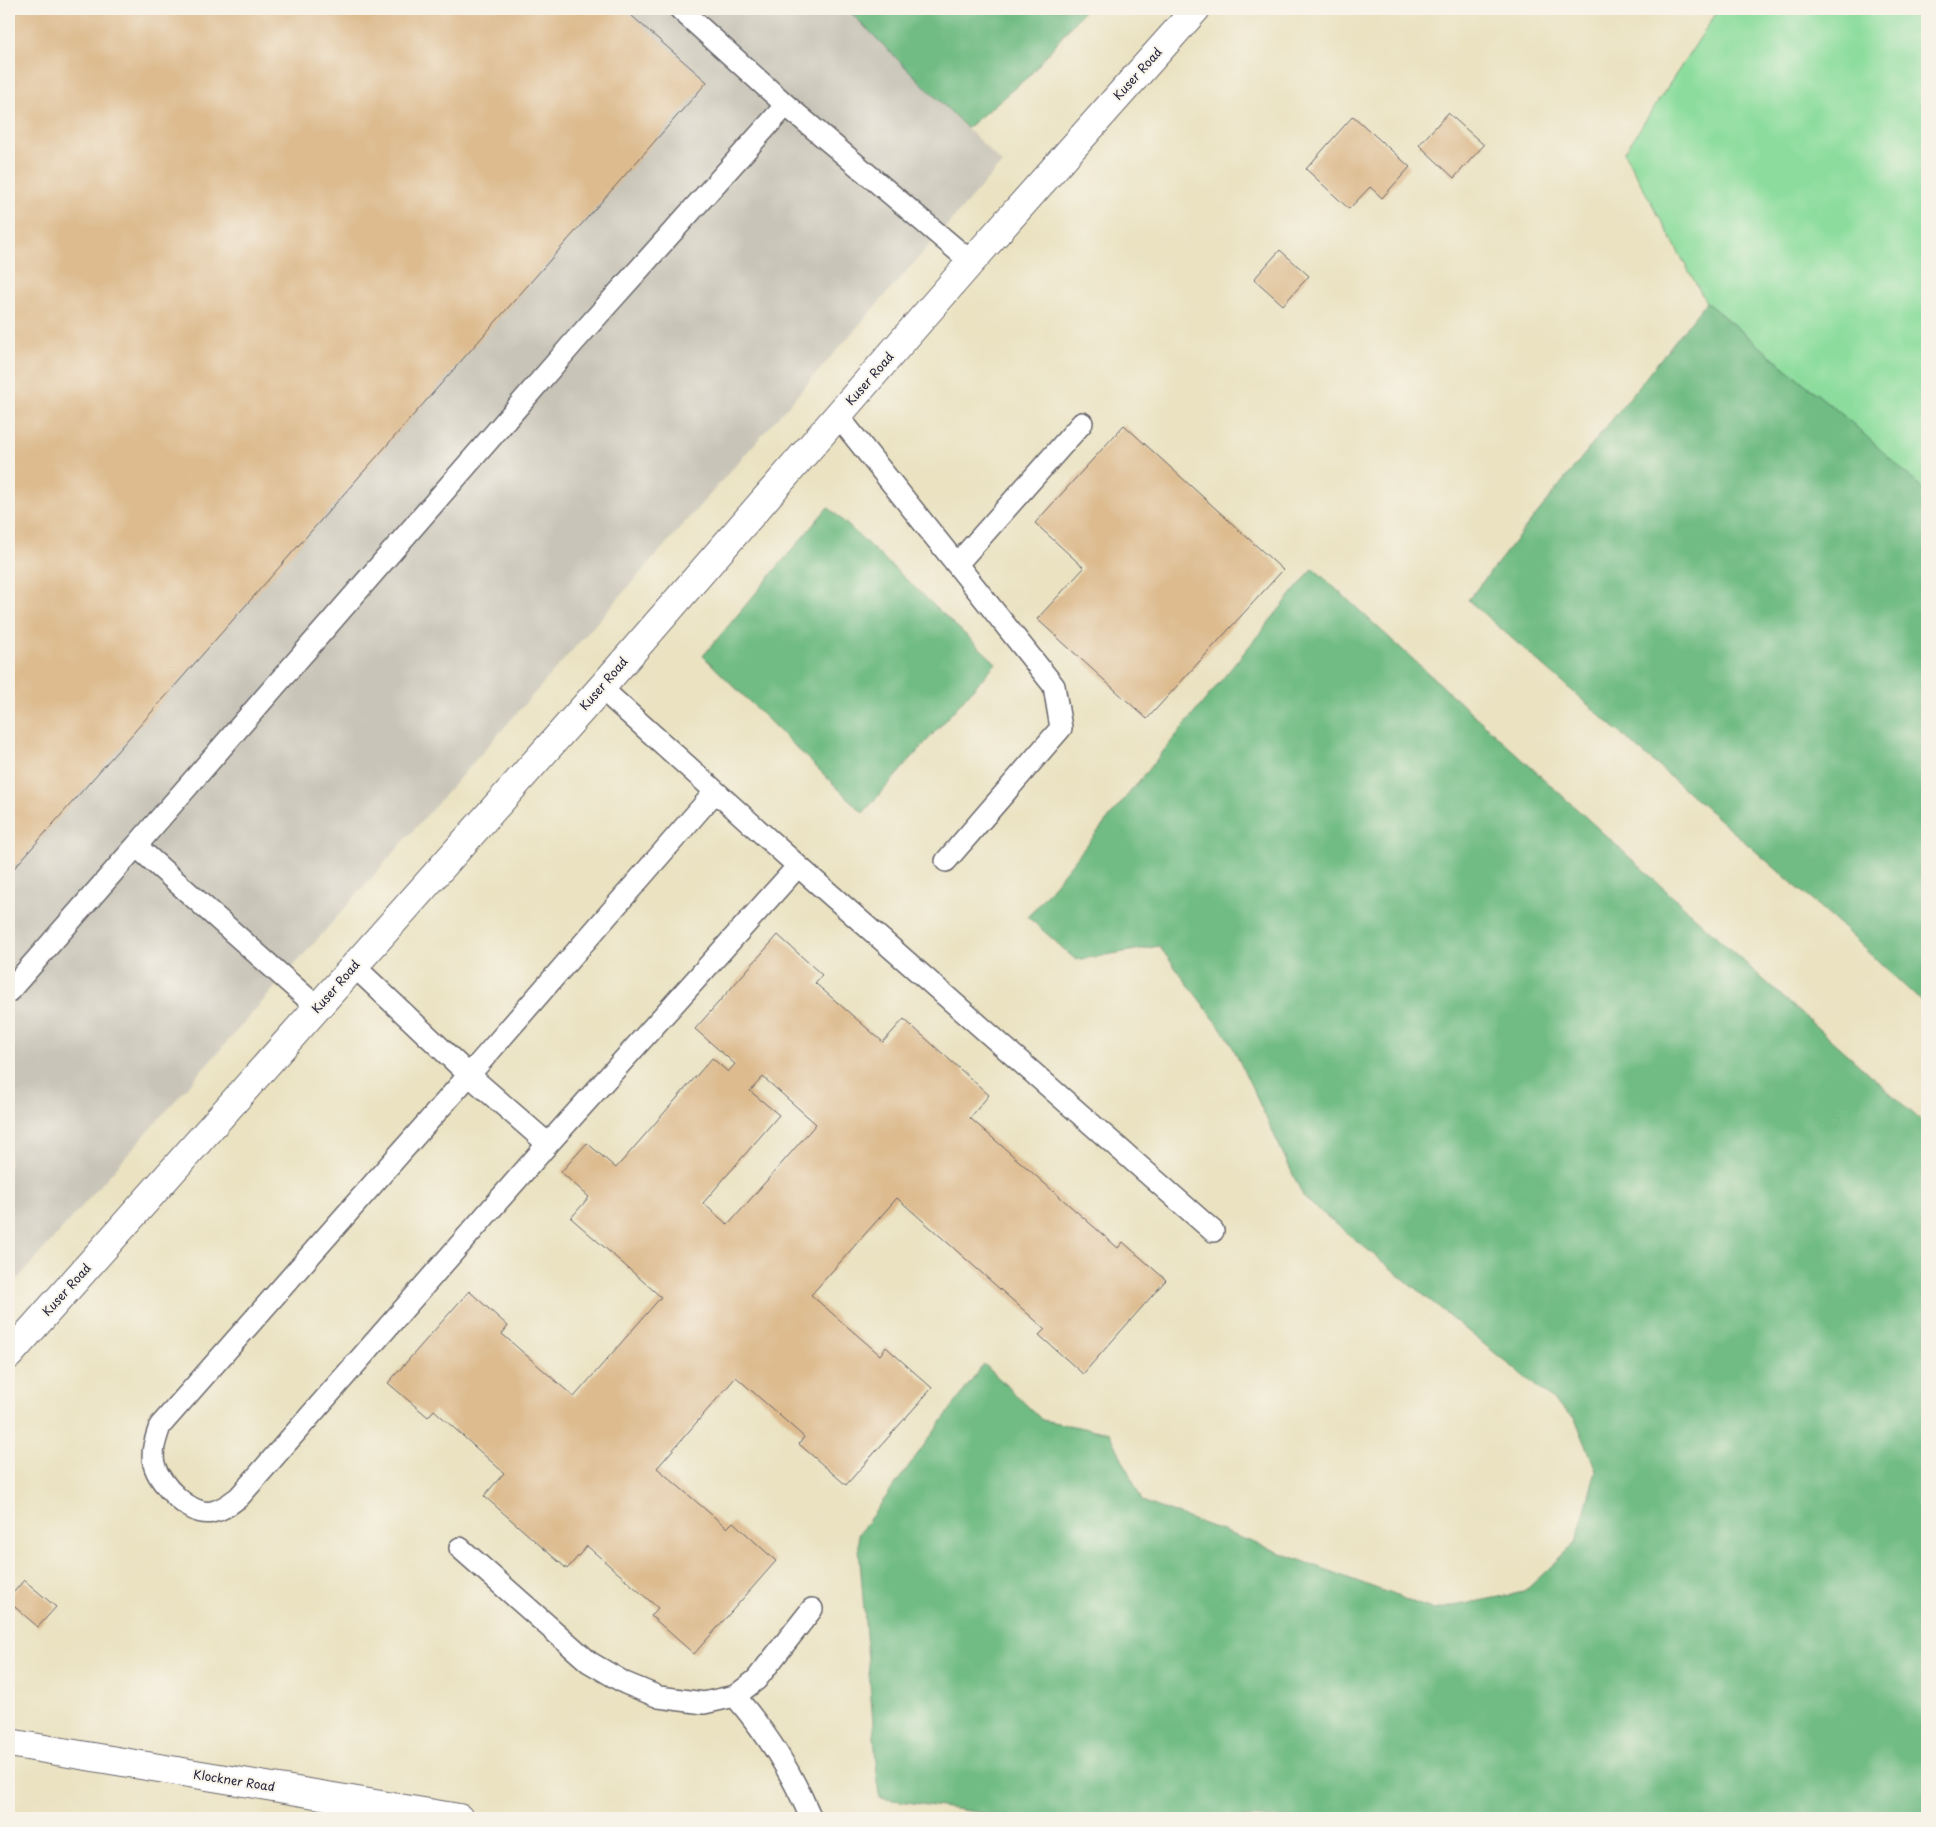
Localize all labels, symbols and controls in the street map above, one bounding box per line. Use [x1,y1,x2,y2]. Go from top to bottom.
street label: Kuser Road [1109,43,1166,104]
street label: Kuser Road [841,348,897,409]
street label: Kuser Road [575,653,631,714]
street label: Kuser Road [307,956,363,1017]
street label: Kuser Road [38,1259,95,1320]
street label: Klockner Road [192,1765,276,1795]

